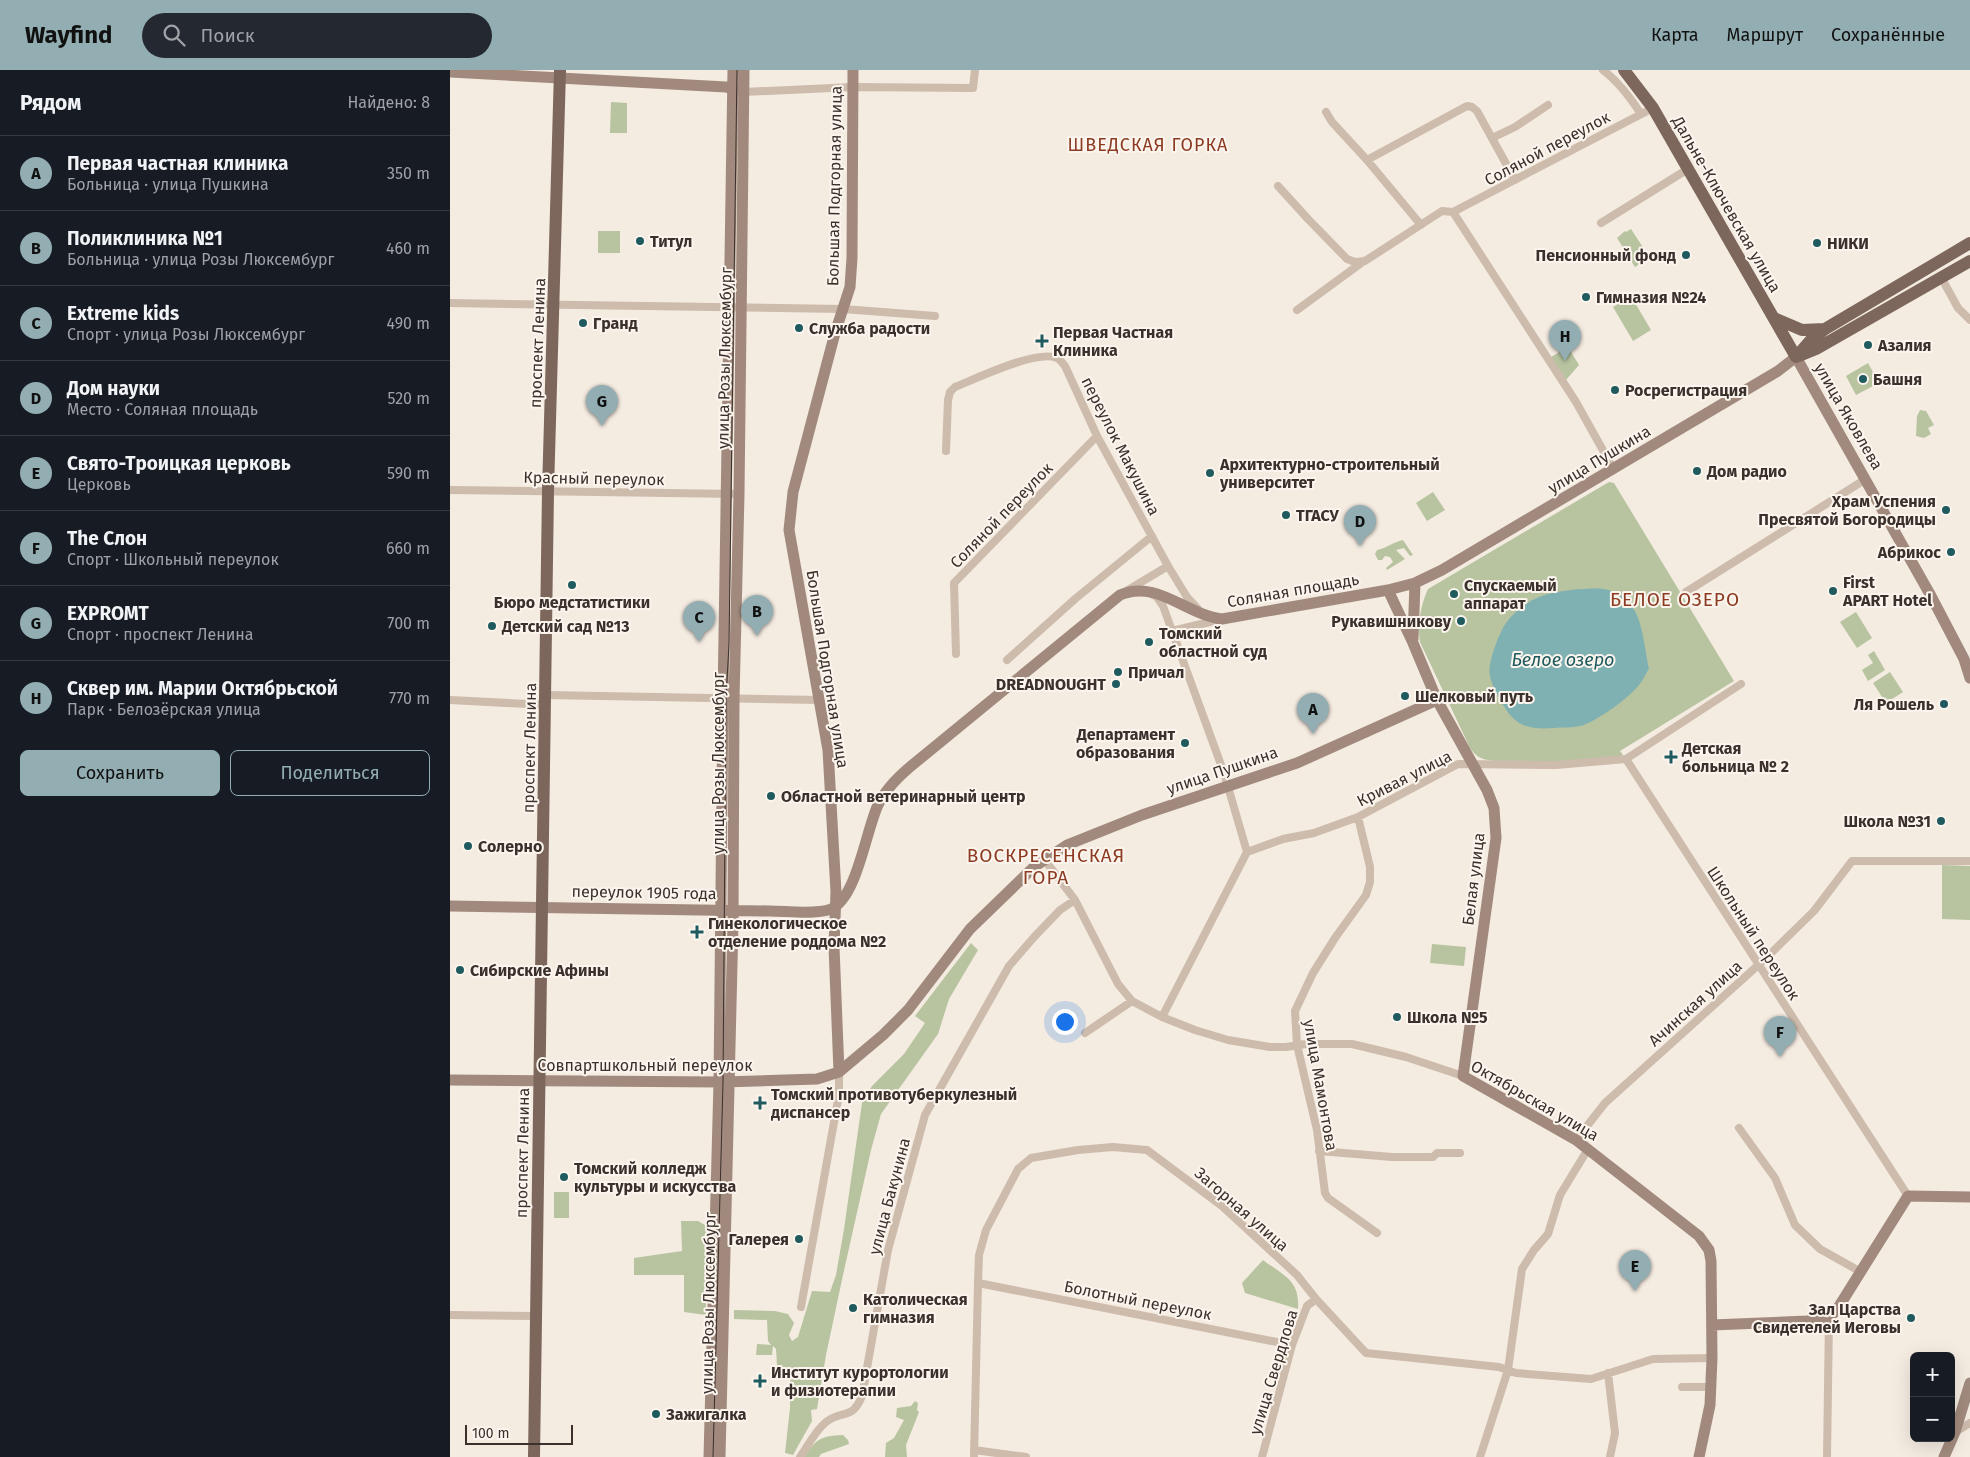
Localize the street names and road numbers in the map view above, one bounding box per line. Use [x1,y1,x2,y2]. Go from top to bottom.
street label: Большая Подгорная улица [823,86,846,286]
street label: Соляной переулок [1481,107,1614,190]
street label: Дальне-Ключевская улица [1668,112,1785,296]
street label: улица Розы Люксембург [713,267,736,449]
street label: проспект Ленина [526,278,549,409]
street label: улица Яковлева [1810,359,1887,473]
street label: переулок Макушина [1077,374,1164,519]
street label: улица Пушкина [1545,421,1654,498]
street label: Соляной переулок [946,458,1057,572]
street label: Красный переулок [523,468,665,489]
street label: Большая Подгорная улица [802,569,853,770]
street label: Соляная площадь [1226,570,1361,611]
street label: улица Розы Люксембург [709,672,728,854]
street label: проспект Ленина [519,683,540,813]
street label: улица Пушкина [1164,743,1280,798]
street label: Кривая улица [1354,746,1455,810]
street label: Белая улица [1458,832,1489,927]
street label: Школьный переулок [1703,863,1804,1004]
street label: переулок 1905 года [571,882,717,903]
street label: Ачинская улица [1645,956,1746,1050]
street label: улица Мамонтова [1300,1018,1341,1152]
street label: Совпартшкольный переулок [538,1056,753,1075]
street label: Октябрьская улица [1468,1056,1602,1145]
street label: проспект Ленина [512,1088,533,1218]
street label: улица Бакунина [865,1136,914,1257]
street label: Загорная улица [1191,1163,1293,1255]
street label: улица Розы Люксембург [697,1212,720,1394]
street label: Болотный переулок [1063,1277,1214,1324]
street label: улица Свердлова [1245,1307,1302,1437]

